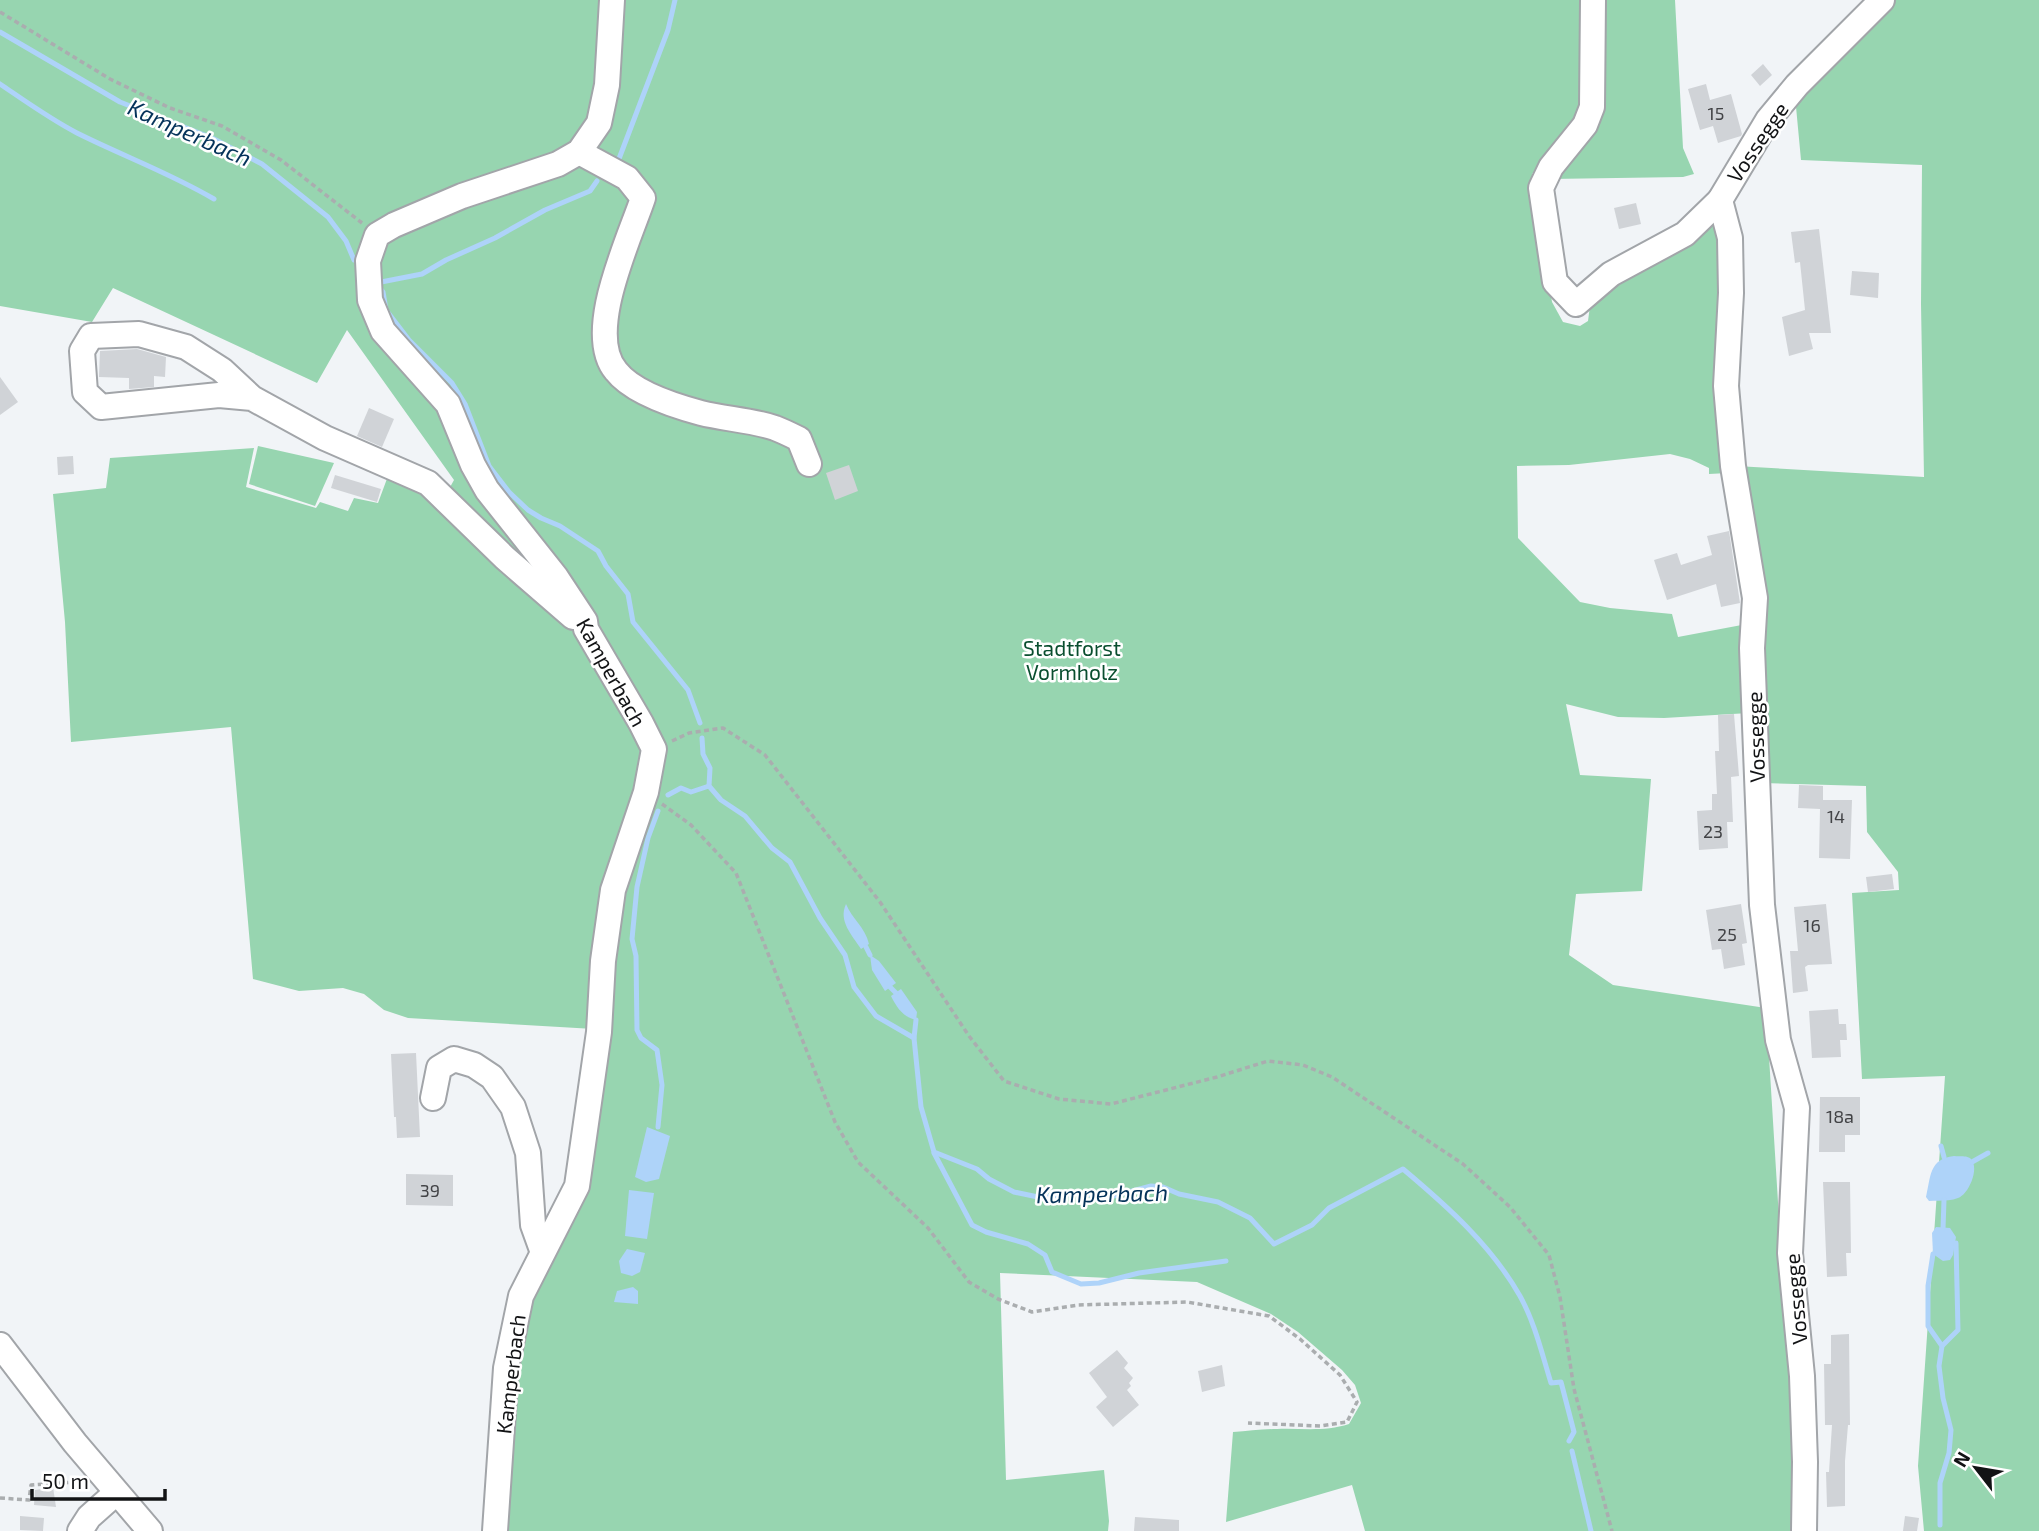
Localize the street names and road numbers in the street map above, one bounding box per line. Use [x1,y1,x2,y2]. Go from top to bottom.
street label: Vossegge [1721,97,1793,187]
street label: Kamperbach [572,613,652,731]
street label: Vossegge [1741,691,1769,783]
street label: Vossegge [1779,1253,1811,1345]
street label: Kamperbach [490,1313,530,1435]

